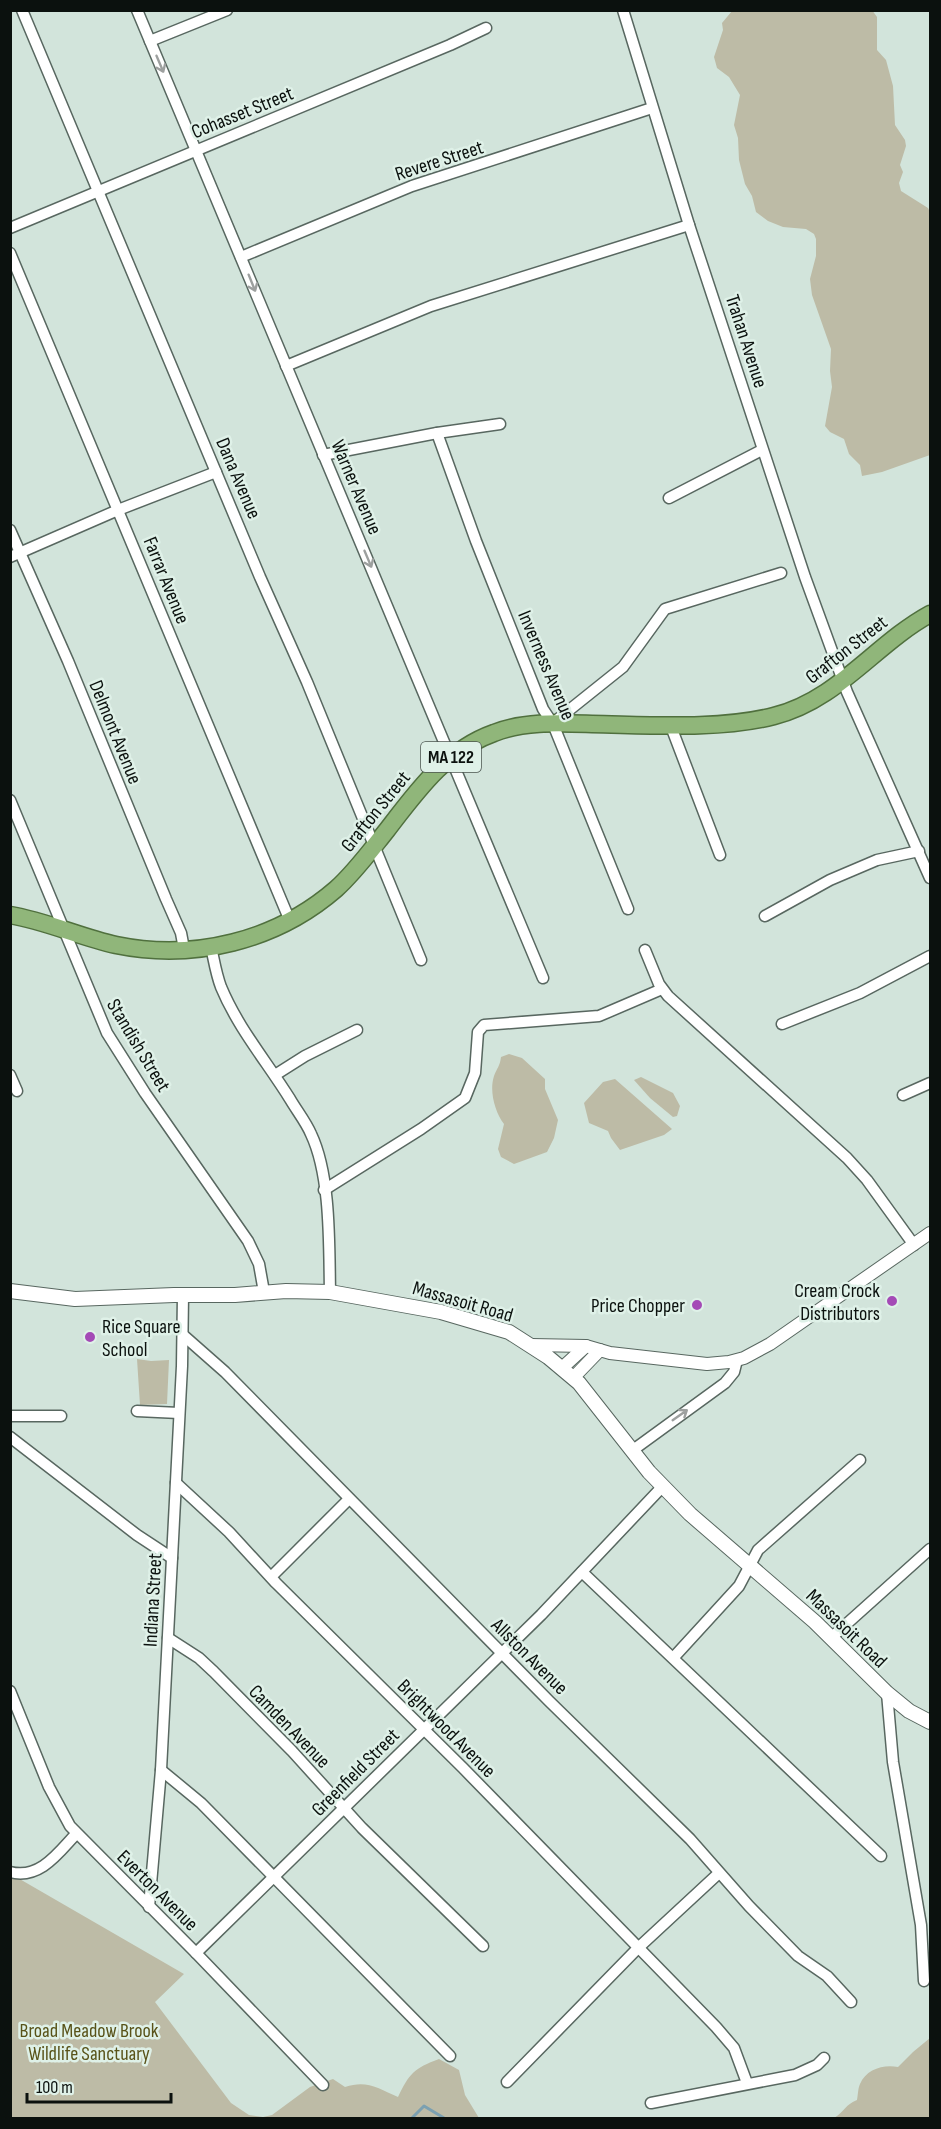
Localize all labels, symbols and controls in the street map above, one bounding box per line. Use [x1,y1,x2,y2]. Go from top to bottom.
one-way arrow [155,55,166,73]
street label: Cohasset Street [188,82,297,144]
street label: Revere Street [392,135,486,186]
one-way arrow [247,273,258,292]
street label: Trahan Avenue [720,292,772,391]
street label: Dana Avenue [210,434,266,523]
street label: Warner Avenue [325,437,387,538]
street label: Farrar Avenue [138,533,194,627]
one-way arrow [363,550,374,568]
street label: Inverness Avenue [512,607,580,724]
street label: Grafton Street [801,610,892,689]
street label: Delmont Avenue [83,677,147,788]
road number: MA 122 [421,742,481,772]
street label: Grafton Street [336,766,416,857]
street label: Standish Street [101,995,175,1096]
street label: Massasoit Road [410,1276,516,1328]
place label: Cream Crock Distributors [794,1279,880,1326]
place label: Price Chopper [591,1294,685,1318]
marker: Cream Crock Distributors [885,1294,899,1308]
marker: Price Chopper [690,1298,704,1312]
place label: Rice Square School [102,1315,181,1362]
marker: Rice Square School [83,1330,97,1344]
one-way arrow [671,1409,687,1421]
street label: Indiana Street [139,1552,167,1648]
street label: Massasoit Road [801,1584,892,1673]
street label: Allston Avenue [485,1613,573,1700]
street label: Brightwood Avenue [392,1674,501,1783]
street label: Camden Avenue [244,1680,335,1773]
street label: Greenfield Street [307,1724,405,1822]
street label: Everton Avenue [112,1845,203,1936]
park label: Broad Meadow Brook Wildlife Sanctuary [20,2019,159,2066]
scale bar [27,2066,171,2104]
text: 100 m [36,2077,73,2098]

